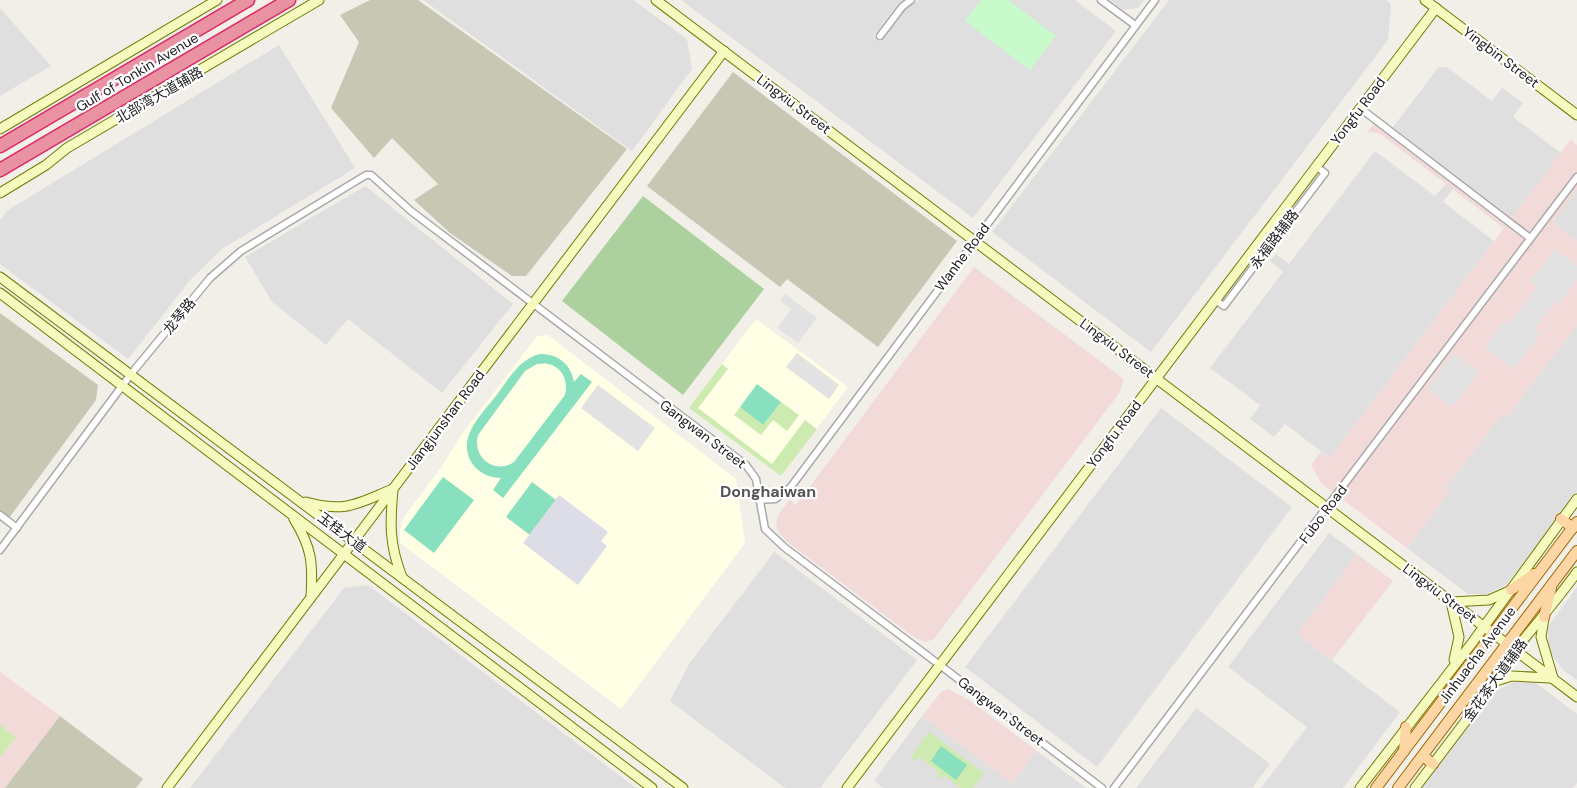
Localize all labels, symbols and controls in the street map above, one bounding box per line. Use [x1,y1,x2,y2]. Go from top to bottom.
street label: Yingbin Street [1459,22,1543,92]
street label: Gulf of Tonkin Avenue [72,28,202,116]
street label: 北部湾大道辅路 [112,63,206,127]
street label: Lingxiu Street [753,70,835,138]
street label: Yongfu Road [1327,74,1389,148]
street label: 永福路辅路 [1246,206,1302,272]
street label: Wanhe Road [930,219,994,295]
street label: 龙琴路 [159,294,199,338]
street label: Lingxiu Street [1076,314,1158,382]
street label: Jiangjunshan Road [402,366,488,474]
street label: Gangwan Street [656,396,750,472]
street label: Yongfu Road [1083,397,1145,471]
district label: Donghaiwan [720,481,816,502]
street label: Fubo Road [1295,481,1351,547]
street label: 玉桂大道 [314,508,370,556]
street label: Lingxiu Street [1399,559,1481,627]
street label: Jinhuacha Avenue [1435,603,1519,707]
street label: 金花茶大道辅路 [1459,635,1531,725]
street label: Gangwan Street [954,673,1048,749]

